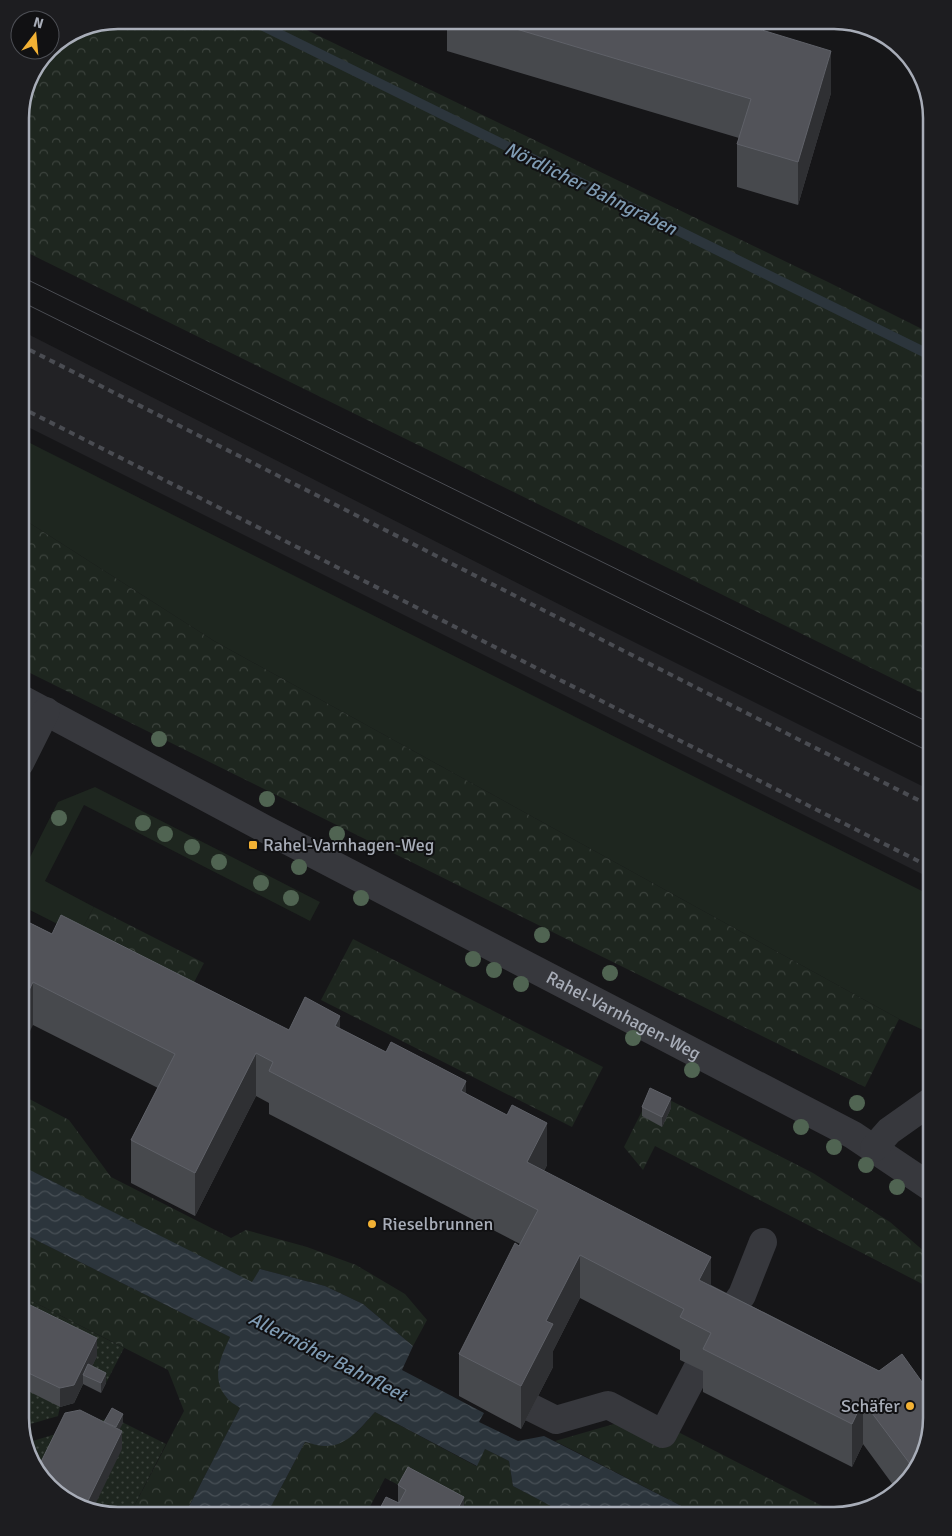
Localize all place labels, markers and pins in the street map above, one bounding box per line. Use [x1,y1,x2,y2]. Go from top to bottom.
place label: Rahel-Varnhagen-Weg [263,834,434,856]
marker: Rahel-Varnhagen-Weg [247,839,259,851]
place label: Rieselbrunnen [382,1213,493,1235]
marker: Rieselbrunnen [366,1218,378,1230]
place label: Schäfer [841,1395,900,1417]
marker: Schäfer [904,1400,916,1412]

